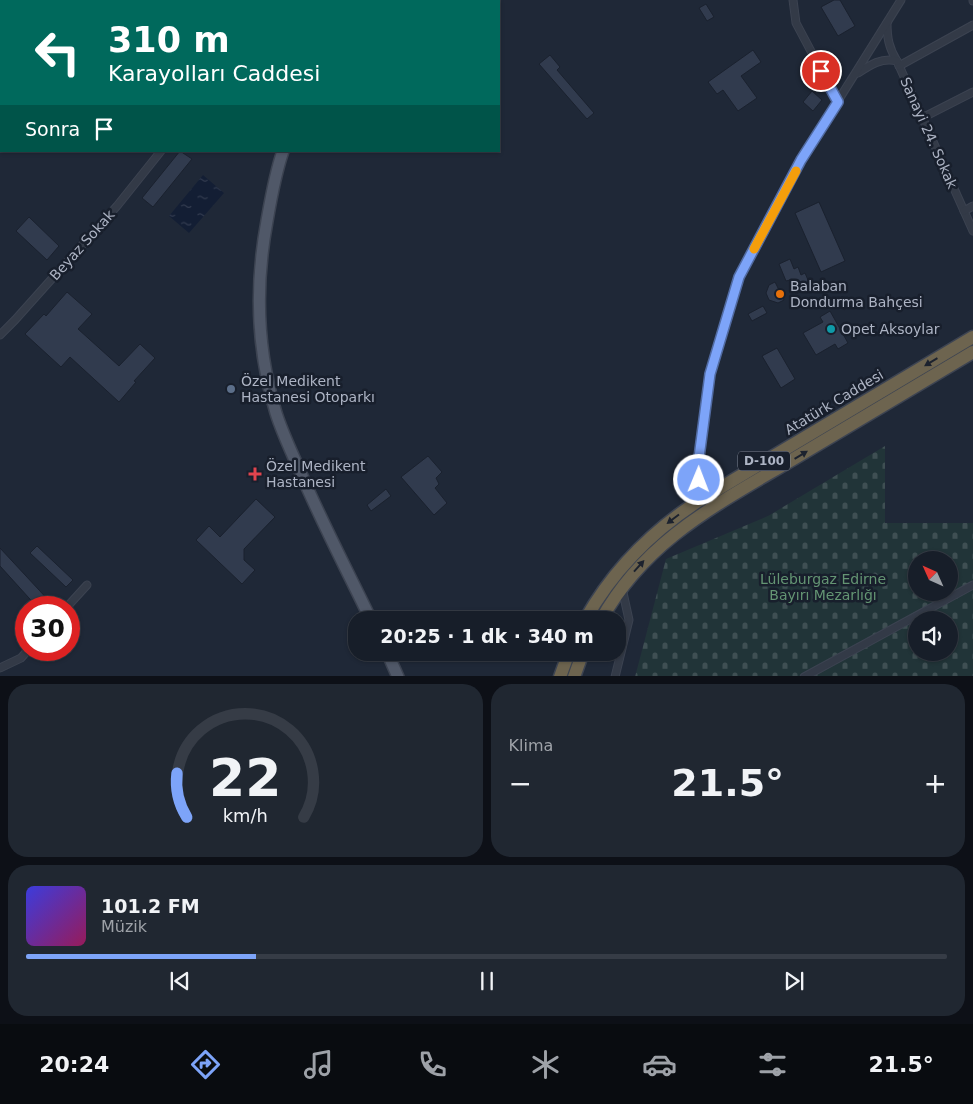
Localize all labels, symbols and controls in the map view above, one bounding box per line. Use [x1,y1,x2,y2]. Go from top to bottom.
icon: left [25,20,90,85]
text: 310 m [108,20,230,60]
pin [800,50,842,92]
icon: arrive [807,57,835,85]
text: Karayolları Caddesi [108,61,320,86]
street label: Sanayi 24. Sokak [897,75,961,192]
icon: arrive [90,115,118,143]
text: Sonra [25,118,80,140]
street label: Beyaz Sokak [46,206,118,283]
place label: Balaban Dondurma Bahçesi [790,278,923,310]
marker: Balaban Dondurma Bahçesi [774,288,786,300]
place label: Opet Aksoylar [841,321,940,337]
marker: Opet Aksoylar [825,323,837,335]
one-way arrow [925,357,938,366]
street label: Atatürk Caddesi [782,366,886,438]
place label: Özel Medikent Hastanesi Otoparkı [241,372,375,405]
marker: Özel Medikent Hastanesi Otoparkı [225,383,237,395]
one-way arrow [795,450,808,459]
road number: D-100 [738,452,790,471]
position arrow [672,453,724,505]
place label: Özel Medikent Hastanesi [266,457,366,490]
marker: Özel Medikent Hastanesi [248,467,262,481]
one-way arrow [667,513,680,524]
north arrow [908,551,958,601]
map controls [908,551,958,661]
one-way arrow [633,561,645,573]
park label: Lüleburgaz Edirne Bayırı Mezarlığı [760,571,886,603]
speed limit sign: 30 [15,596,80,661]
button: sound [908,611,958,661]
text: 20:25 · 1 dk · 340 m [380,625,594,647]
text: Klima [509,736,553,755]
text: 22 [209,748,281,808]
text: 21.5° [671,761,784,805]
text: − [509,767,532,800]
text: + [924,767,947,800]
text: km/h [223,805,268,826]
text: 101.2 FM [101,895,200,917]
text: Müzik [101,917,147,936]
icon: previous [166,967,194,995]
icon: pause [473,967,501,995]
icon: next [780,967,808,995]
icon: directions [188,1047,223,1082]
icon: music [301,1047,336,1082]
icon: phone [415,1047,450,1082]
icon: climate [528,1047,563,1082]
icon: car [642,1047,677,1082]
icon: filters [755,1047,790,1082]
text: 20:24 [39,1052,109,1077]
text: 21.5° [868,1052,934,1077]

